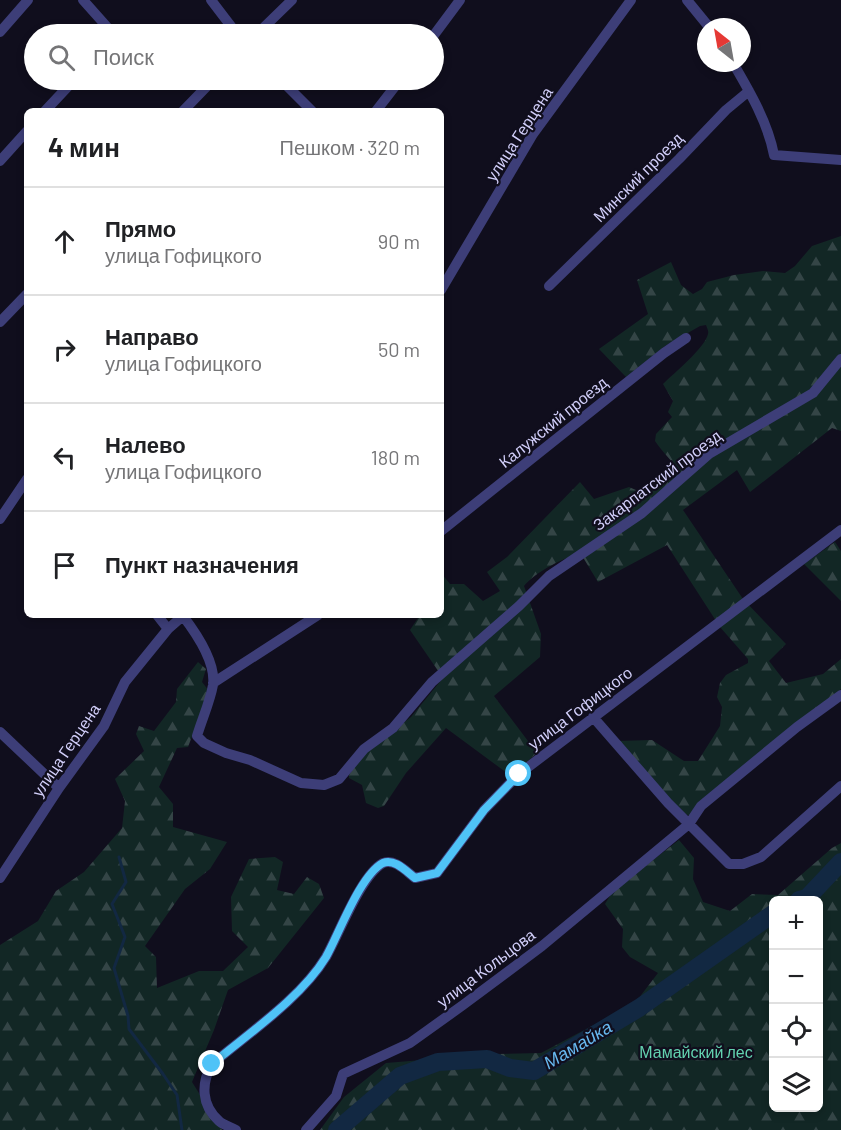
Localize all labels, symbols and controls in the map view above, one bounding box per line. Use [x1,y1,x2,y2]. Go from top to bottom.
north arrow [697,18,751,72]
search box [24,24,444,90]
icon: search [45,41,78,74]
text: Поиск [93,43,154,69]
street label: улица Герцена [481,83,556,184]
street label: Минский проезд [589,128,687,225]
text: 4 мин [48,131,120,162]
text: Пешком · 320 m [280,135,420,159]
text: Прямо [105,215,176,241]
icon: ahead [48,225,81,258]
text: 90 m [378,229,420,253]
text: улица Гофицкого [105,243,262,267]
text: Направо [105,323,199,349]
icon: right [48,333,81,366]
text: 50 m [378,337,420,361]
text: улица Гофицкого [105,351,262,375]
street label: Калужский проезд [495,372,611,471]
street label: Закарпатский проезд [589,425,725,534]
text: Налево [105,431,186,457]
icon: left [48,441,81,474]
text: 180 m [371,445,420,469]
text: улица Гофицкого [105,459,262,483]
icon: arrive [48,549,81,582]
text: Пункт назначения [105,551,299,577]
street label: улица Гофицкого [524,662,636,753]
street label: улица Герцена [27,699,104,800]
route start [505,760,531,786]
map controls [769,896,823,1112]
button: + [769,896,823,950]
street label: улица Кольцова [433,924,539,1011]
button: − [769,950,823,1004]
button: locate [769,1004,823,1058]
water label: Мамайка [539,1015,616,1073]
park label: Мамайский лес [639,1042,753,1061]
route end [198,1050,224,1076]
button: layers [769,1058,823,1112]

